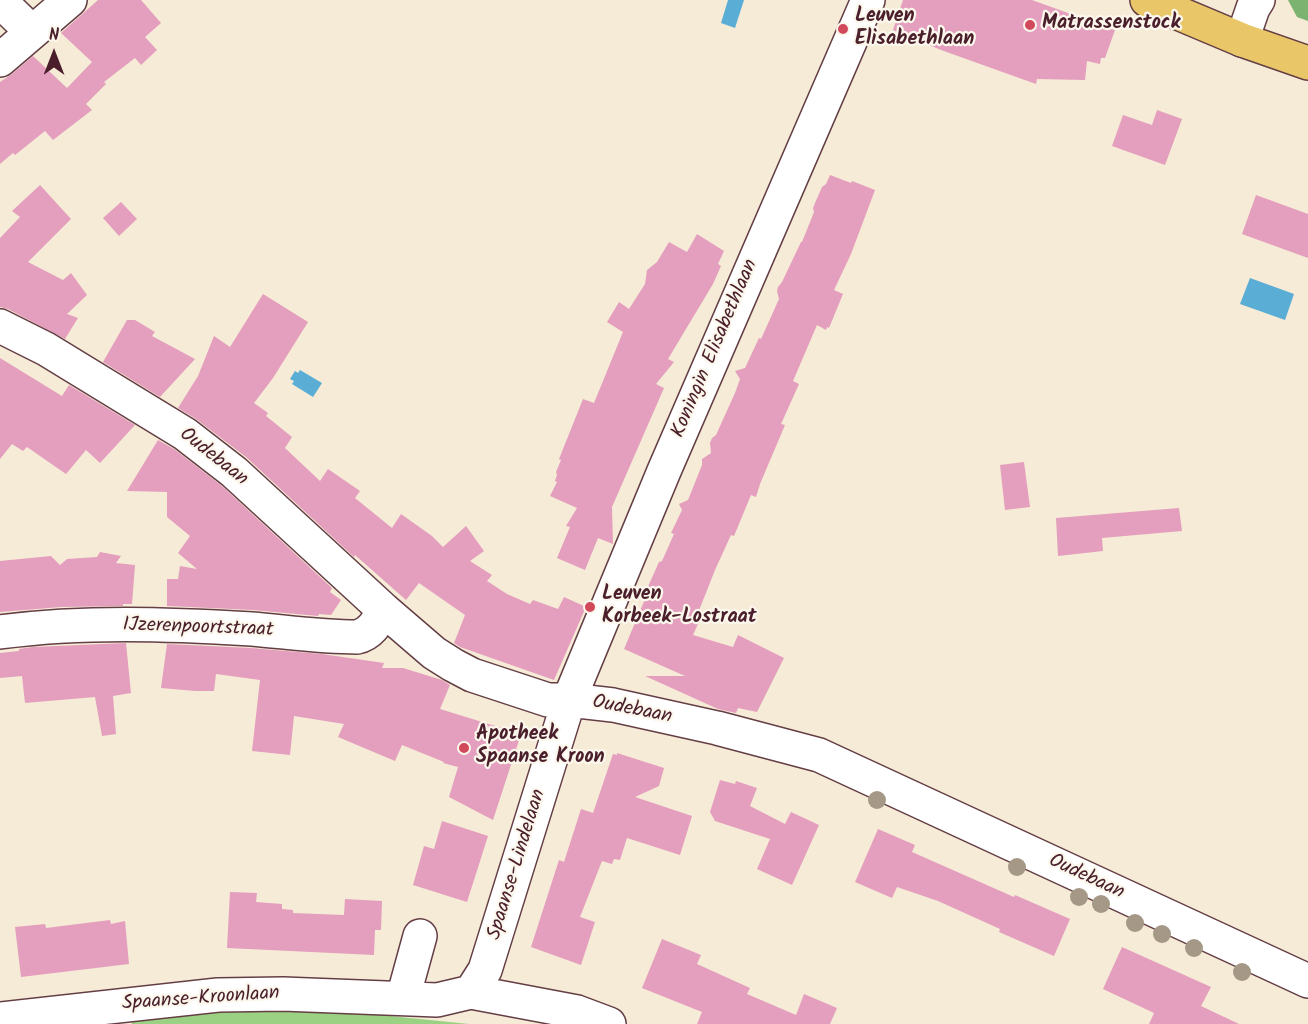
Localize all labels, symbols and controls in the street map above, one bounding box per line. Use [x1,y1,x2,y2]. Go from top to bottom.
place label: Leuven Elisabethlaan [855,6,974,53]
place label: Matrassenstock [1042,13,1180,37]
marker: Matrassenstock [1023,18,1037,32]
marker: Leuven Elisabethlaan [836,22,850,36]
text: N [49,23,59,48]
north arrow [24,24,84,84]
street label: Koningin Elisabethlaan [668,256,764,442]
street label: Oudebaan [174,424,252,492]
place label: Leuven Korbeek-Lostraat [602,584,757,631]
marker: Leuven Korbeek-Lostraat [583,600,597,614]
street label: IJzerenpoortstraat [122,614,274,644]
street label: Oudebaan [590,692,674,730]
place label: Apotheek Spaanse Kroon [476,724,605,771]
marker: Apotheek Spaanse Kroon [457,741,471,755]
street label: Spaanse-Lindelaan [484,787,552,943]
street label: Oudebaan [1044,850,1128,906]
street label: Spaanse-Kroonlaan [121,983,281,1017]

